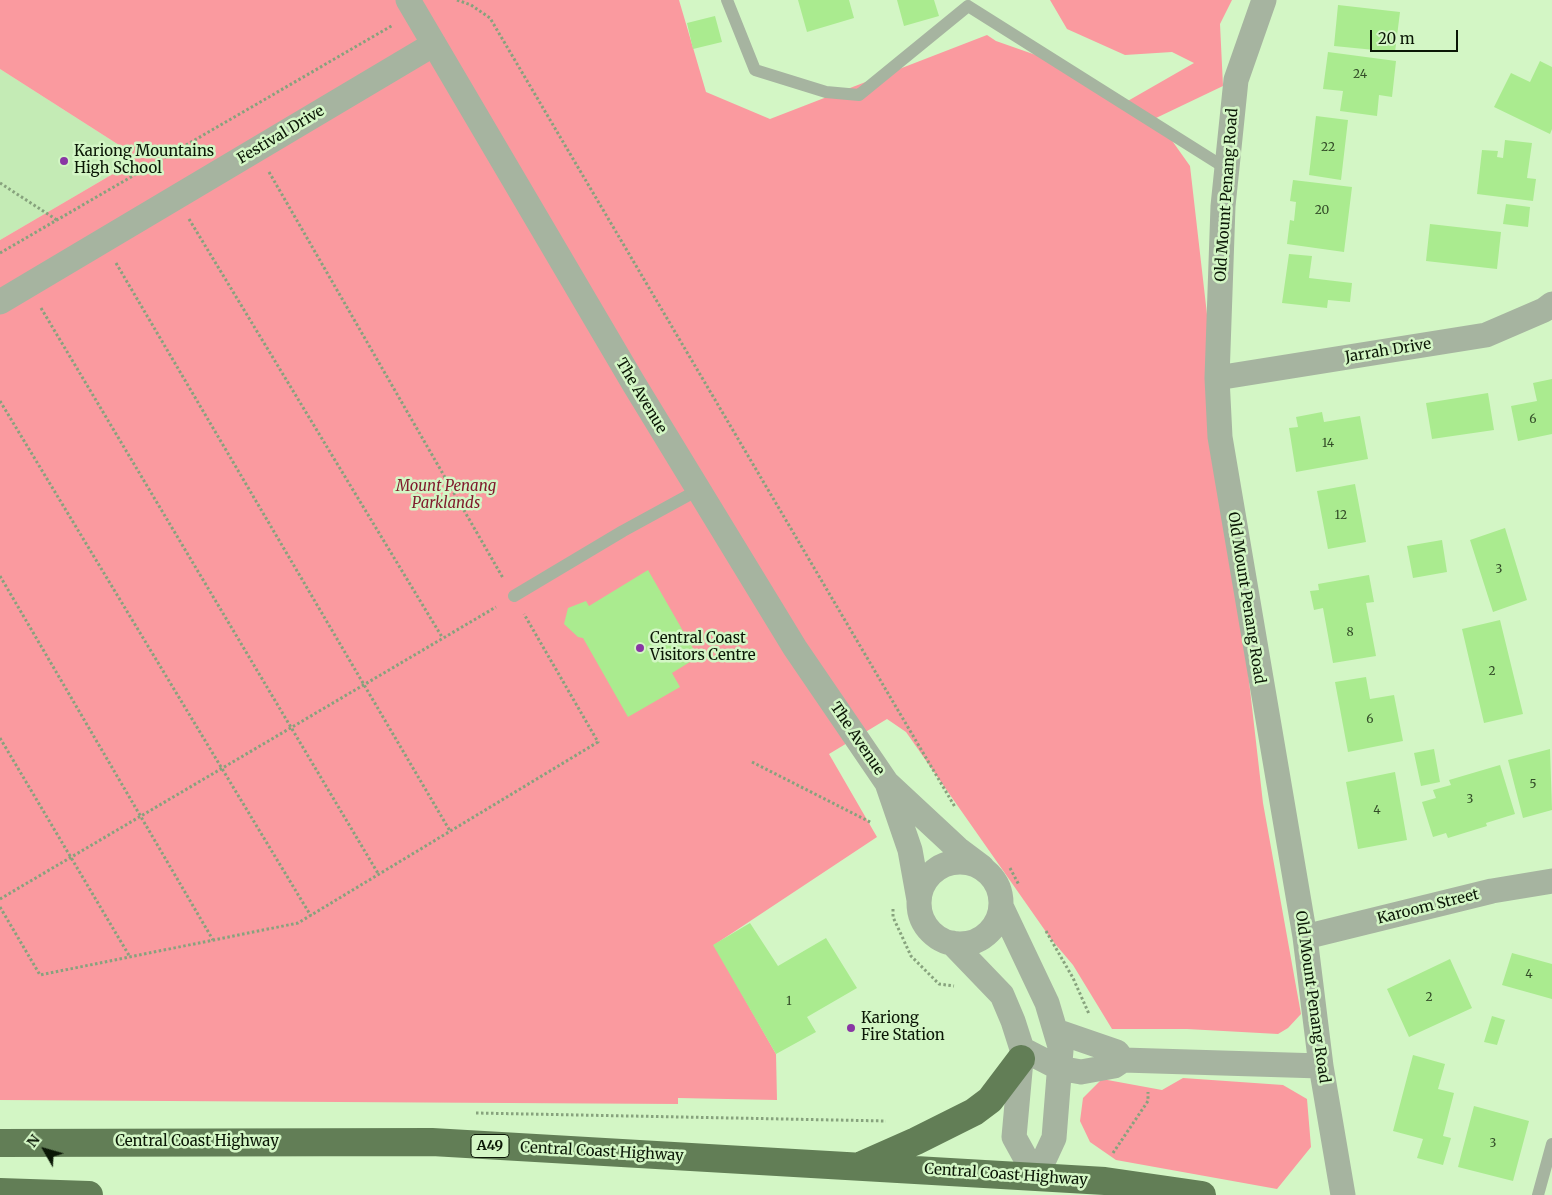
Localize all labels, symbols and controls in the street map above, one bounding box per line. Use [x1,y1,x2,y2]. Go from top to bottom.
scale bar [1372,20,1460,52]
text: 20 m [1378,29,1415,48]
house number: 24 [1353,68,1367,82]
street label: Festival Drive [234,102,328,168]
street label: Old Mount Penang Road [1212,108,1242,282]
house number: 22 [1321,141,1335,155]
place label: Kariong Mountains High School [74,143,214,178]
marker: Kariong Mountains High School [58,155,70,167]
house number: 20 [1315,204,1329,218]
street label: Jarrah Drive [1344,335,1432,367]
street label: The Avenue [612,355,670,437]
house number: 6 [1529,413,1537,427]
house number: 14 [1322,437,1334,451]
park label: Mount Penang Parklands [396,478,496,513]
house number: 12 [1335,509,1347,523]
street label: Old Mount Penang Road [1224,511,1268,685]
house number: 3 [1496,563,1502,577]
house number: 8 [1346,626,1354,640]
place label: Central Coast Visitors Centre [650,630,756,665]
marker: Central Coast Visitors Centre [634,642,646,654]
house number: 2 [1488,665,1496,679]
street label: The Avenue [826,699,888,779]
house number: 6 [1366,713,1374,727]
house number: 5 [1529,778,1537,792]
house number: 3 [1467,793,1473,807]
house number: 4 [1373,804,1381,818]
street label: Karoom Street [1375,886,1481,928]
street label: Old Mount Penang Road [1291,910,1333,1084]
house number: 4 [1525,968,1533,982]
house number: 2 [1425,991,1433,1005]
house number: 1 [786,995,792,1009]
place label: Kariong Fire Station [861,1010,945,1045]
marker: Kariong Fire Station [845,1022,857,1034]
north arrow [20,1125,70,1175]
text: N [23,1131,44,1151]
street label: Central Coast Highway [115,1133,279,1151]
road number: A49 [471,1134,509,1158]
house number: 3 [1490,1137,1496,1151]
street label: Central Coast Highway [520,1139,684,1165]
street label: Central Coast Highway [924,1160,1088,1190]

